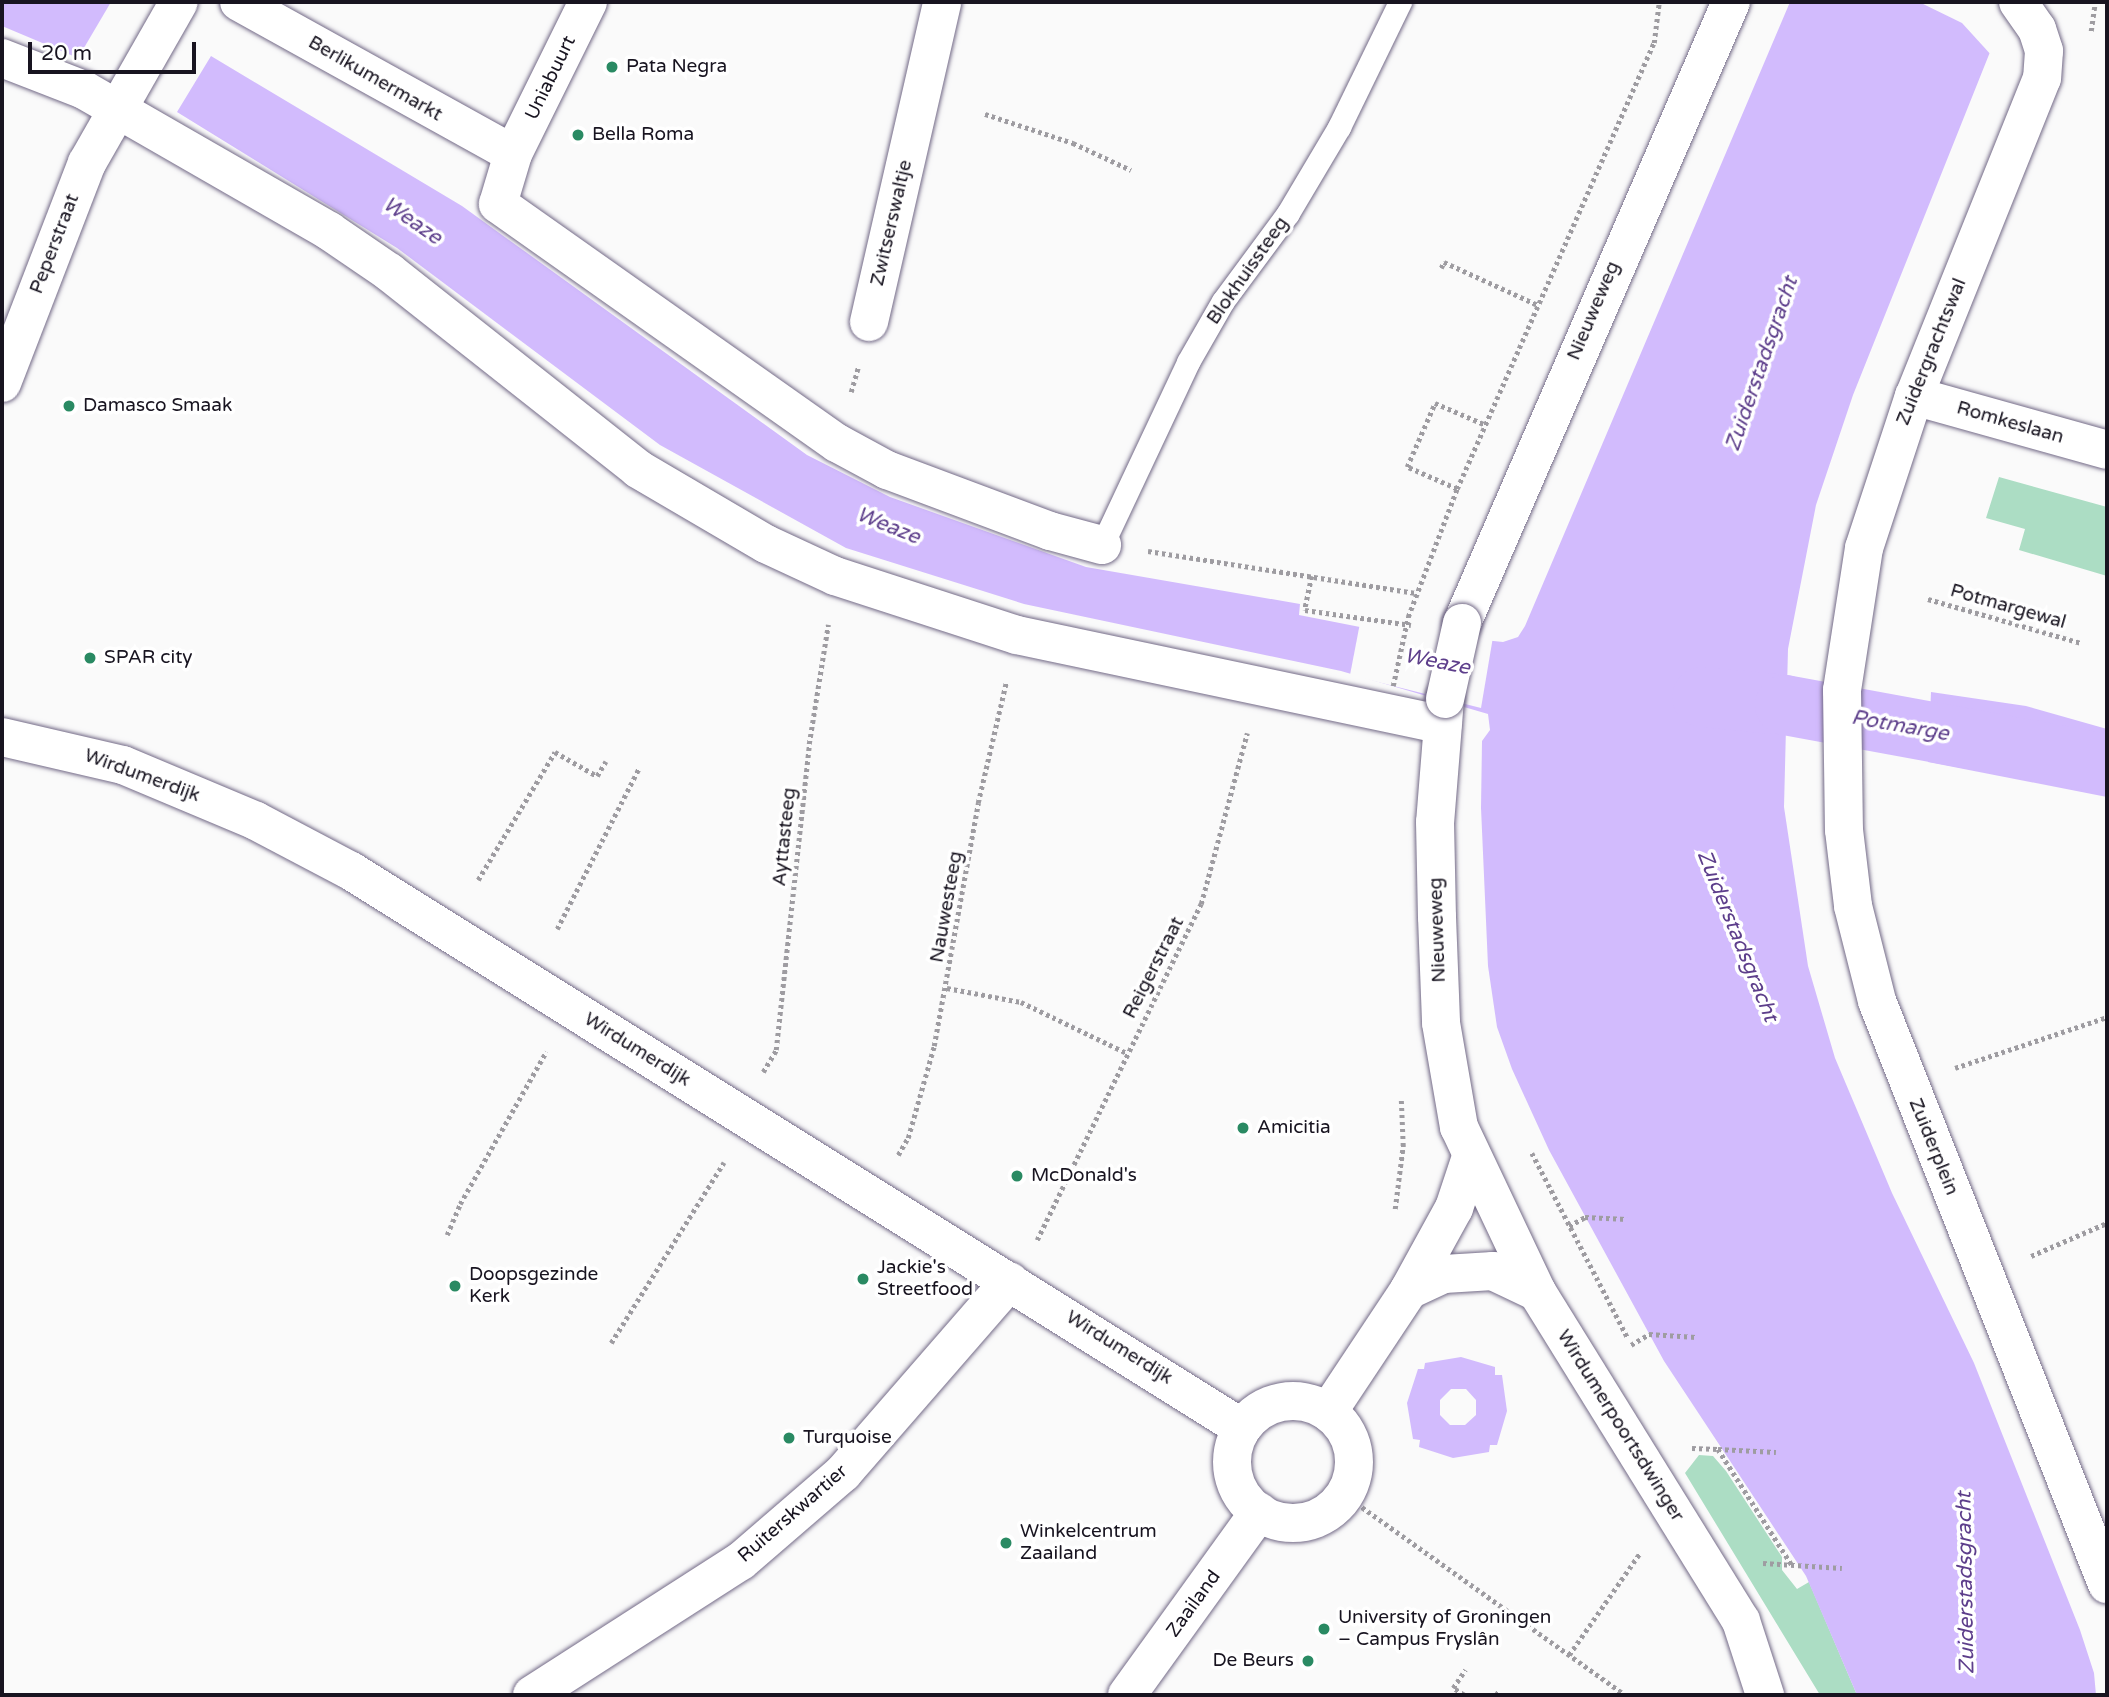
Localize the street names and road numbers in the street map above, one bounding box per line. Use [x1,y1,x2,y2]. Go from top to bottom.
street label: Berlikumermarkt [304,31,446,127]
street label: Uniabuurt [521,32,581,124]
street label: Zwitserswaltje [866,158,918,288]
street label: Peperstraat [25,191,85,297]
street label: Blokhuissteeg [1202,213,1294,329]
street label: Nieuweweg [1563,258,1625,364]
street label: Zuidergrachtswal [1892,275,1972,429]
street label: Romkeslaan [1954,397,2066,449]
street label: Potmargewal [1947,580,2069,634]
street label: Wirdumerdijk [81,745,203,807]
street label: Ayttasteeg [768,787,802,887]
street label: Nauwesteeg [926,849,968,965]
street label: Nieuweweg [1425,877,1451,983]
street label: Reigerstraat [1119,913,1189,1023]
street label: Wirdumerdijk [579,1008,695,1092]
street label: Zuiderplein [1903,1095,1963,1199]
street label: Wirdumerdijk [1061,1306,1177,1390]
street label: Wirdumerpoortsdwinger [1552,1326,1688,1526]
street label: Ruiterskwartier [734,1460,852,1568]
street label: Zaailand [1162,1566,1226,1642]

